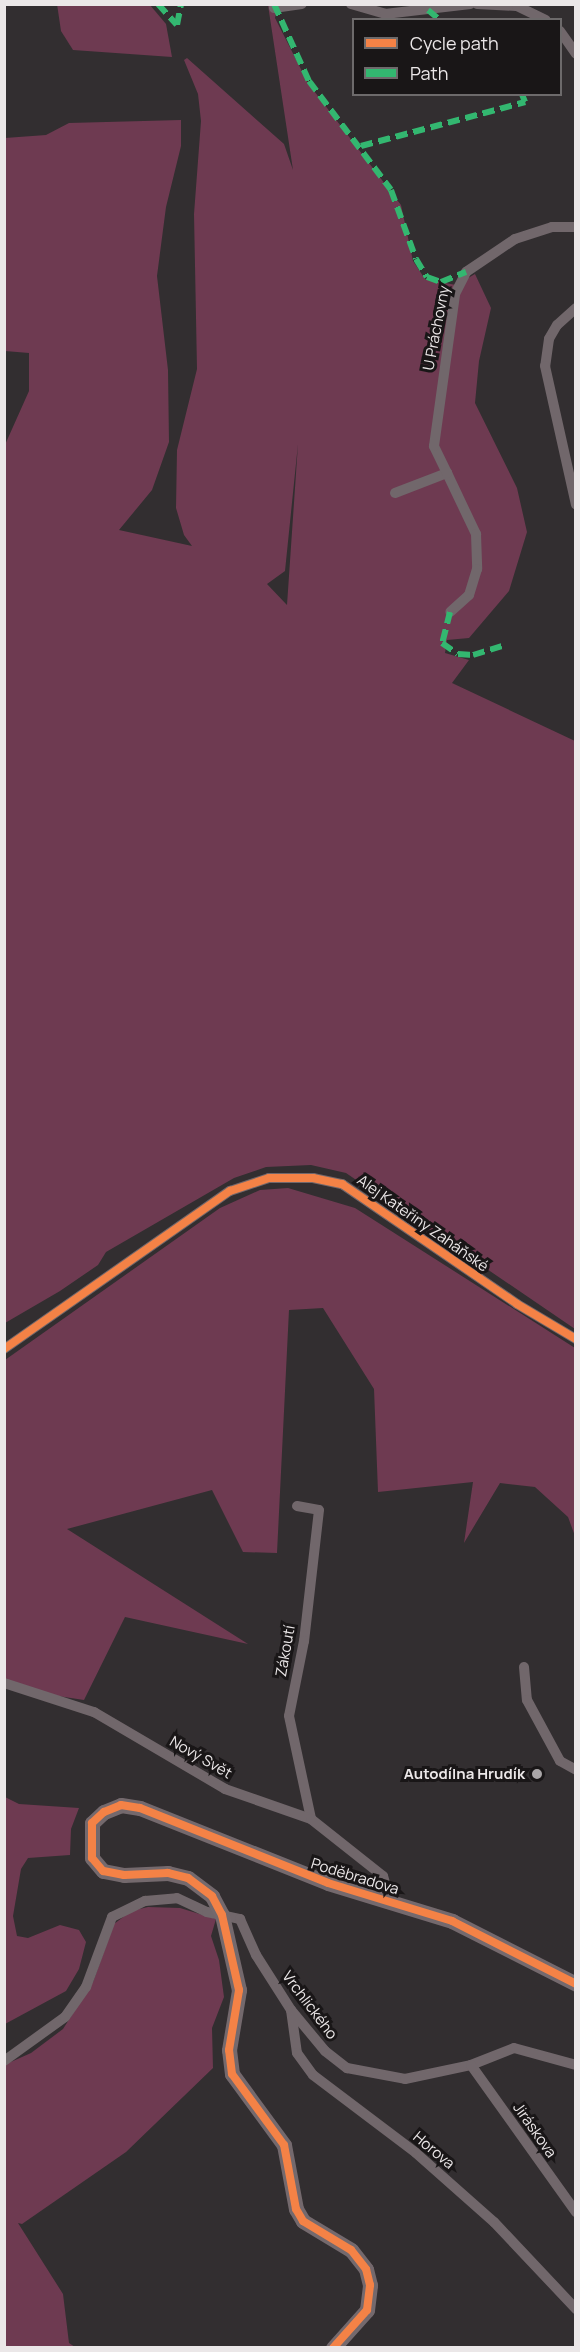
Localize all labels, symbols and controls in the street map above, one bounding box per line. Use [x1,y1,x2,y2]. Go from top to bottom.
legend [352,18,562,96]
text: Cycle path [410,31,499,55]
text: Path [410,61,448,85]
street label: U Práchovny [419,284,453,372]
street label: Alej Kateřiny Zaháňské [354,1171,492,1275]
street label: Zákoutí [272,1624,298,1678]
street label: Nový Svět [167,1732,235,1782]
place label: Autodílna Hrudík [404,1765,525,1783]
marker: Autodílna Hrudík [530,1767,544,1781]
street label: Poděbradova [309,1854,401,1898]
street label: Vrchlického [279,1967,341,2043]
street label: Jiráskova [510,2099,560,2161]
street label: Horova [410,2128,458,2172]

